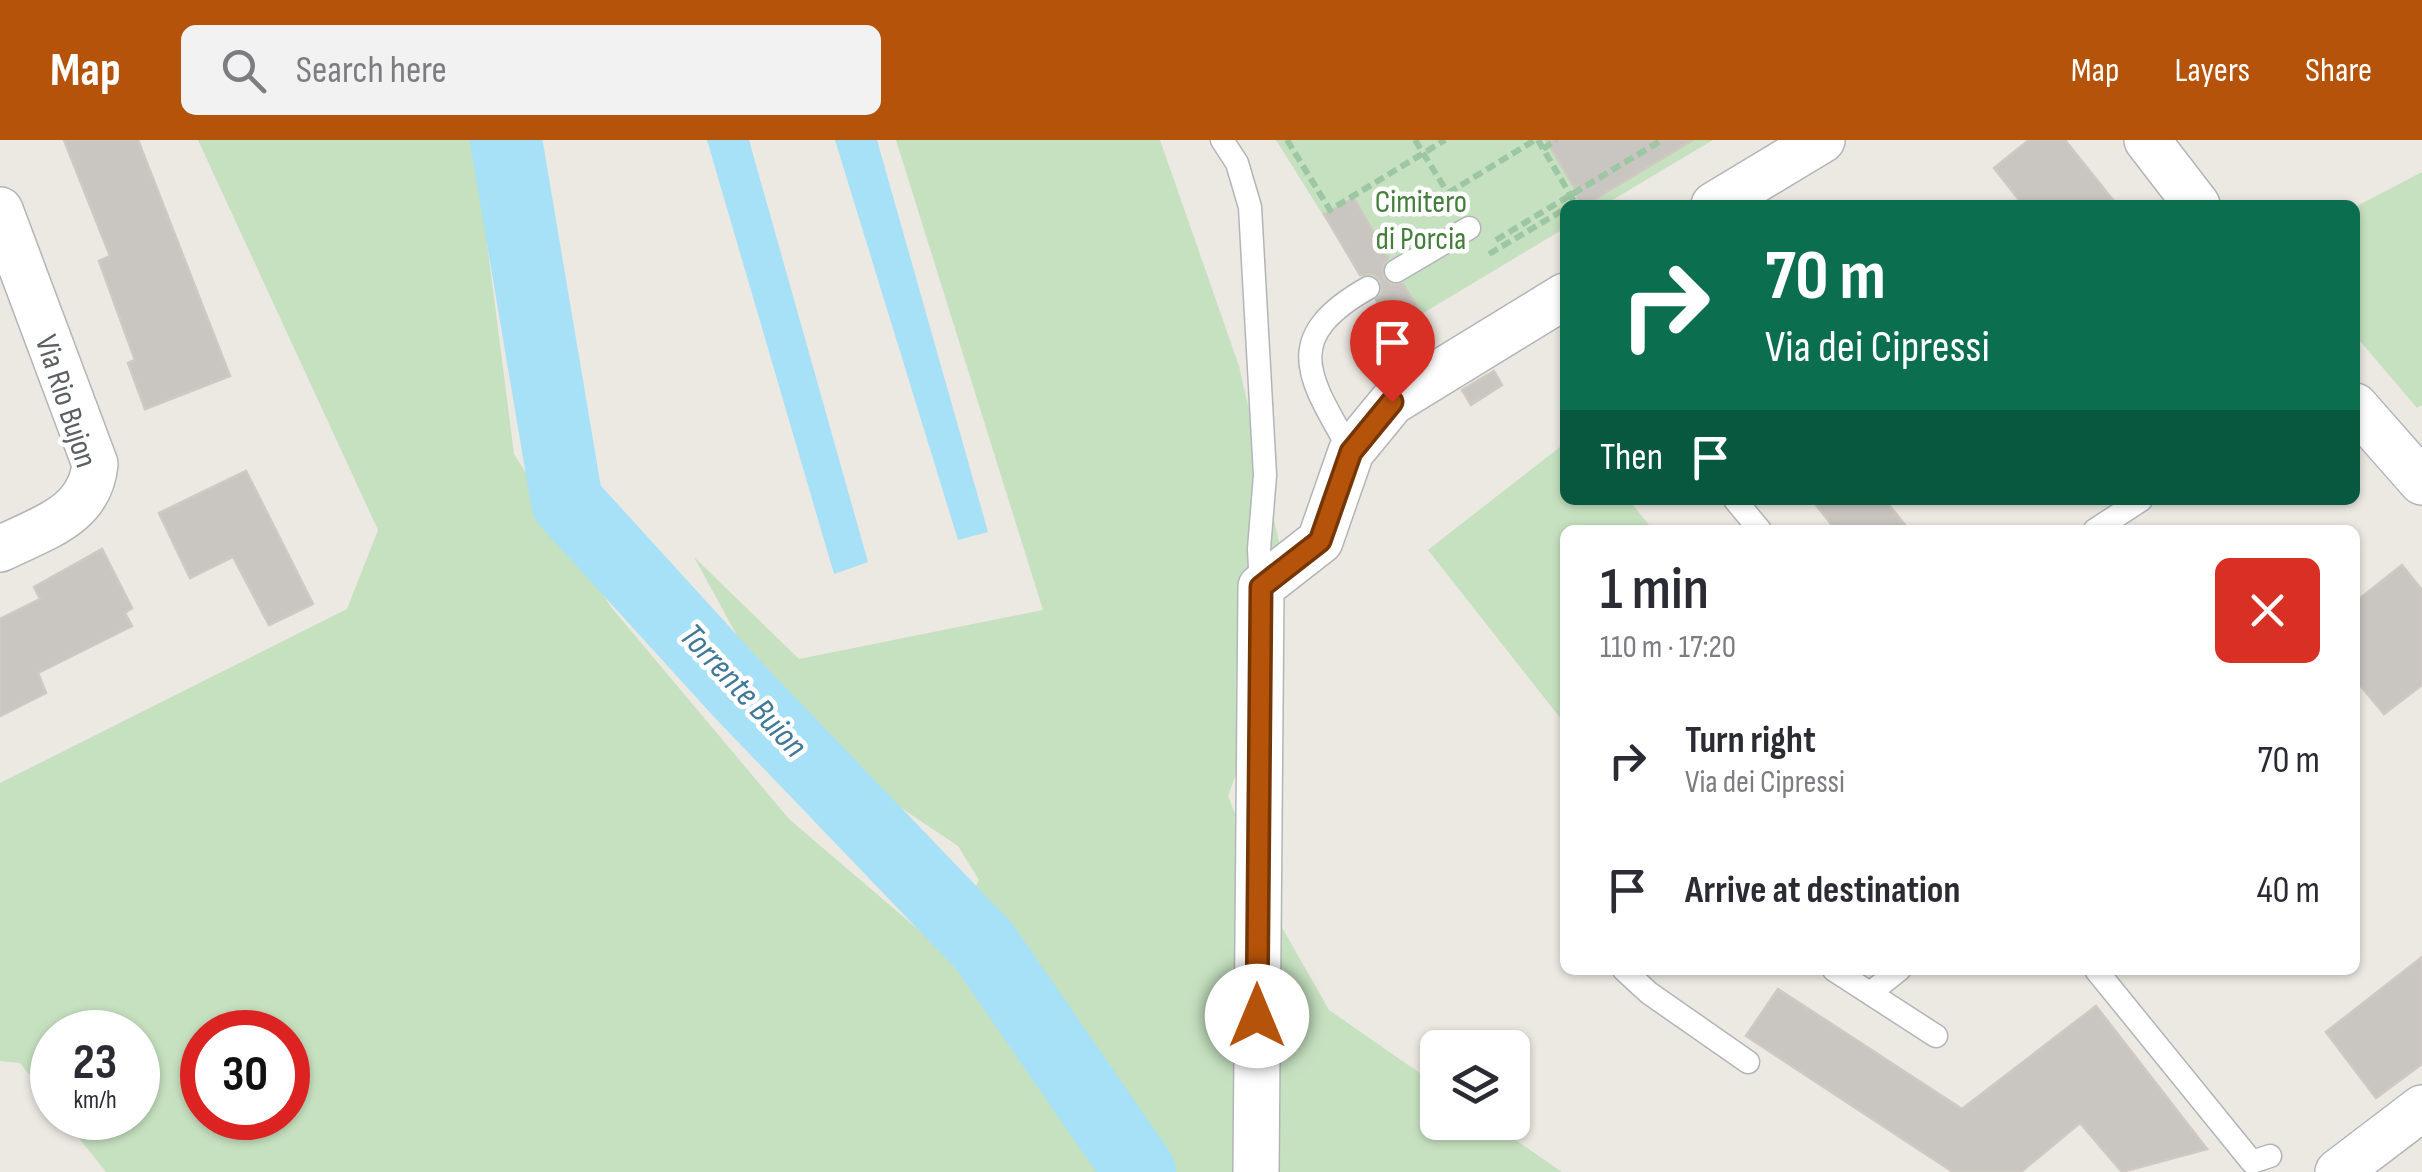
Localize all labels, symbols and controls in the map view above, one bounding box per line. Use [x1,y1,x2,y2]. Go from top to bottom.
search box [181,25,881,115]
text: Map [50,42,121,99]
icon: search [216,43,271,98]
text: Search here [296,48,447,93]
text: Map [2071,49,2119,92]
text: Layers [2174,49,2250,92]
text: Share [2305,49,2372,92]
park label: Cimitero di Porcia [1375,183,1467,259]
text: 70 m [1765,235,1886,319]
icon: right [1600,240,1730,370]
pin [1350,300,1435,403]
icon: arrive [1365,315,1420,370]
text: Via dei Cipressi [1765,320,1990,375]
street label: Via Rio Bujon [26,330,105,473]
icon: arrive [1683,430,1738,485]
text: Then [1600,435,1663,480]
text: 1 min [1600,554,1709,626]
button: close [2215,558,2320,663]
water label: Torrente Buion [670,615,816,767]
text: 110 m · 17:20 [1600,628,1736,667]
text: Turn right [1685,718,1816,763]
icon: right [1600,733,1655,788]
text: 70 m [2258,738,2320,783]
text: Via dei Cipressi [1685,763,1845,802]
icon: arrive [1600,863,1655,918]
text: Arrive at destination [1685,868,1960,913]
text: 40 m [2257,868,2320,913]
position arrow [1205,964,1309,1068]
speed limit sign: 30 [180,1010,310,1140]
map controls [1420,1030,1530,1140]
button: layers [1420,1030,1530,1140]
text: 23 [73,1033,117,1093]
text: km/h [73,1085,117,1116]

